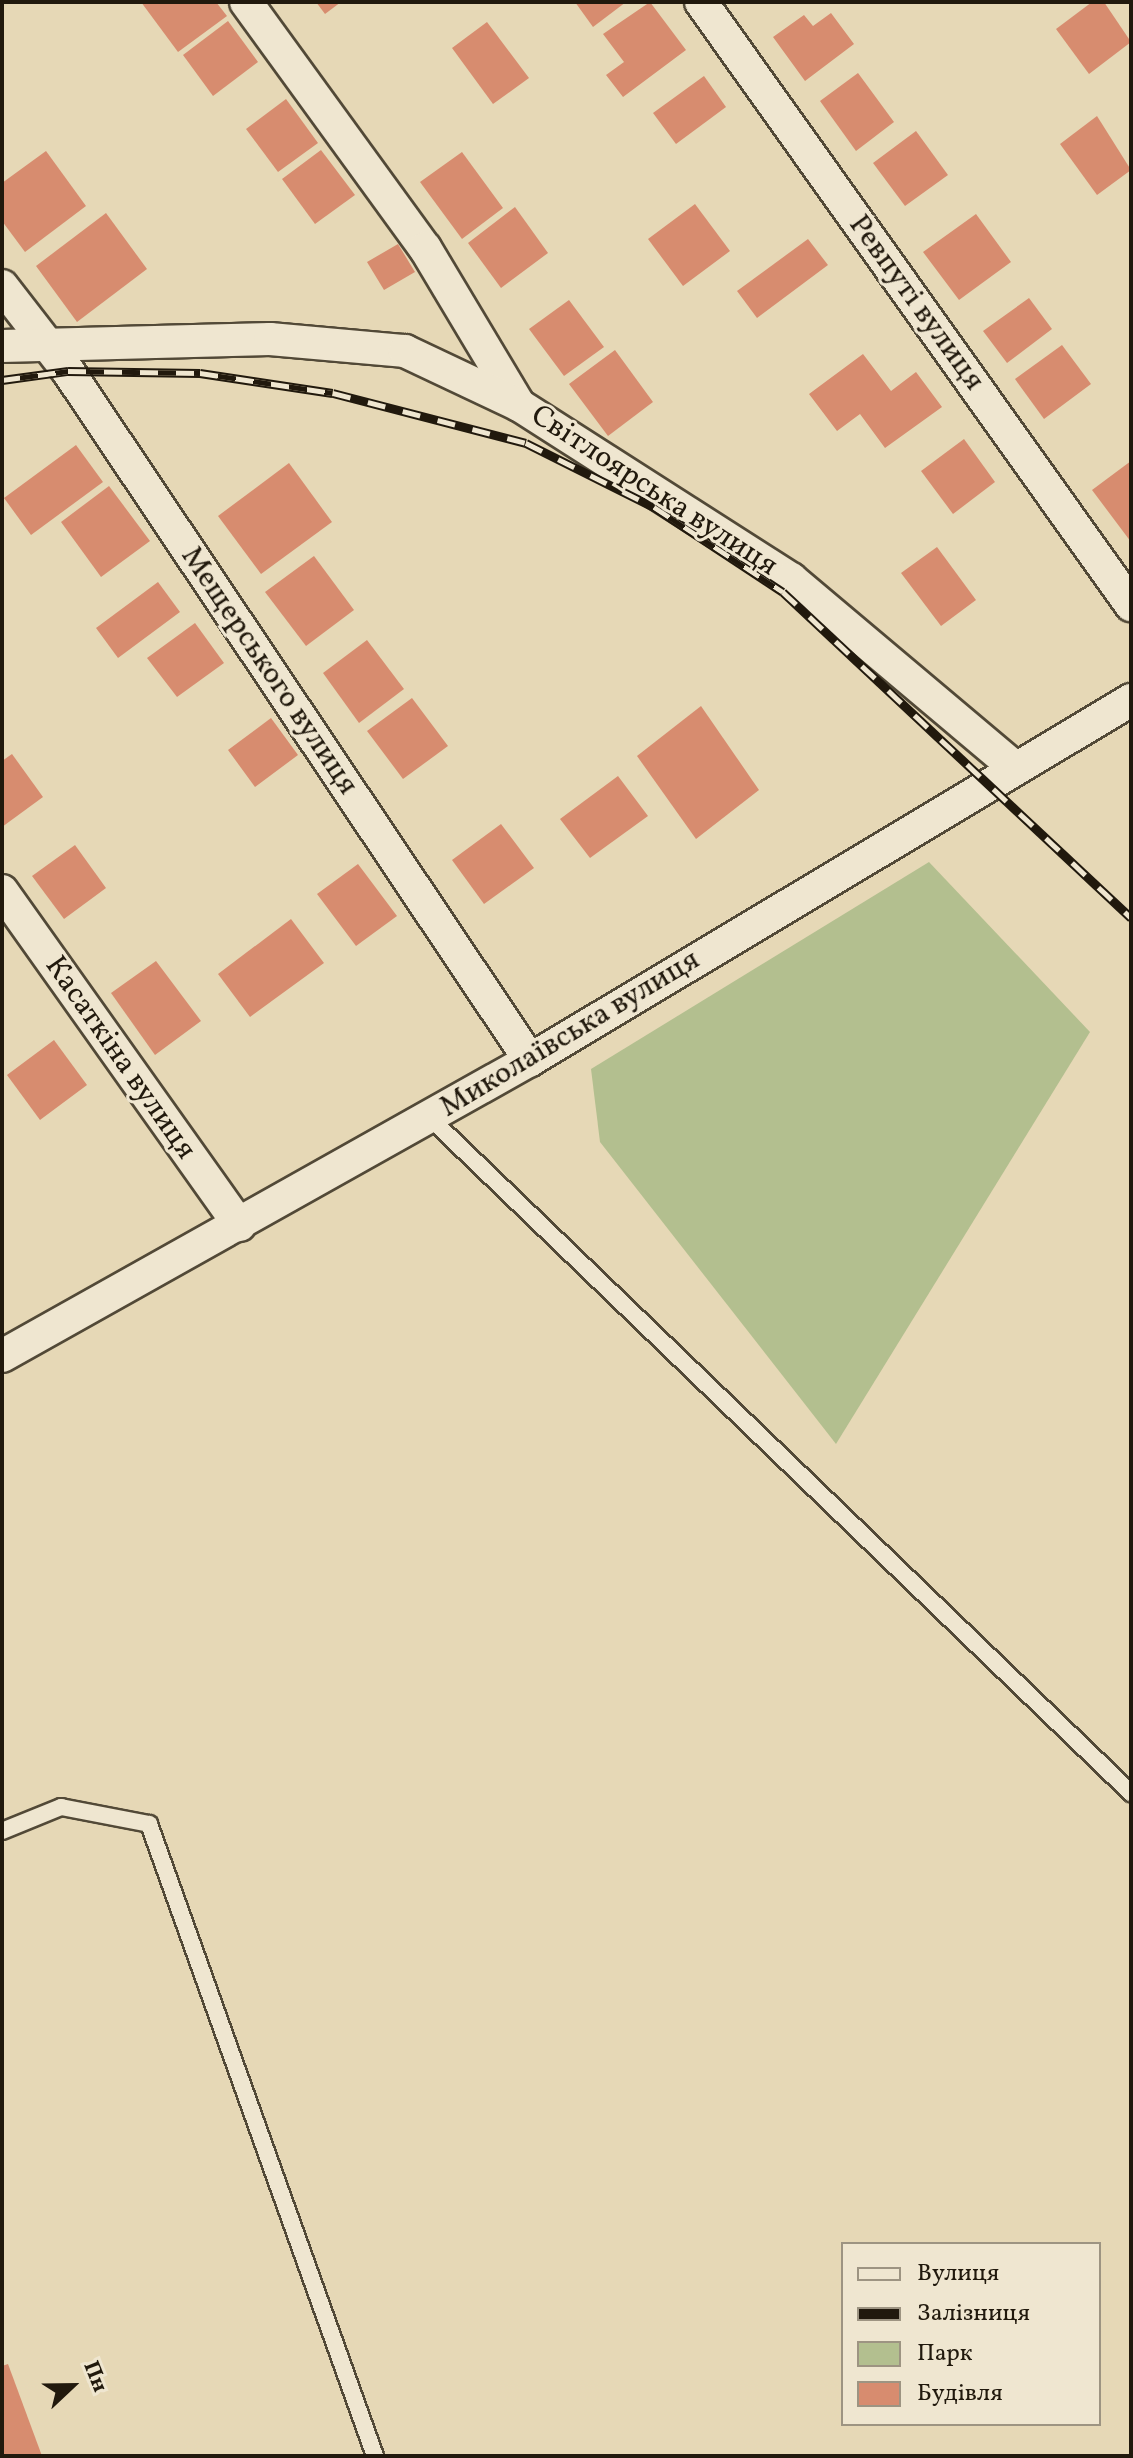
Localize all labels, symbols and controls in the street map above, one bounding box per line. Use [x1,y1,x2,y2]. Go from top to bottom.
street label: Ревпуті вулиця [840,208,992,398]
street label: Світлоярська вулиця [524,398,784,584]
street label: Мещерського вулиця [173,540,365,802]
street label: Миколаївська вулиця [434,942,706,1126]
street label: Касаткіна вулиця [36,949,204,1167]
legend [841,2242,1101,2426]
text: Вулиця [917,2257,999,2291]
text: Залізниця [917,2297,1030,2331]
text: Парк [917,2337,973,2371]
north arrow [32,2346,112,2426]
text: Пн [74,2357,115,2397]
text: Будівля [917,2377,1003,2411]

